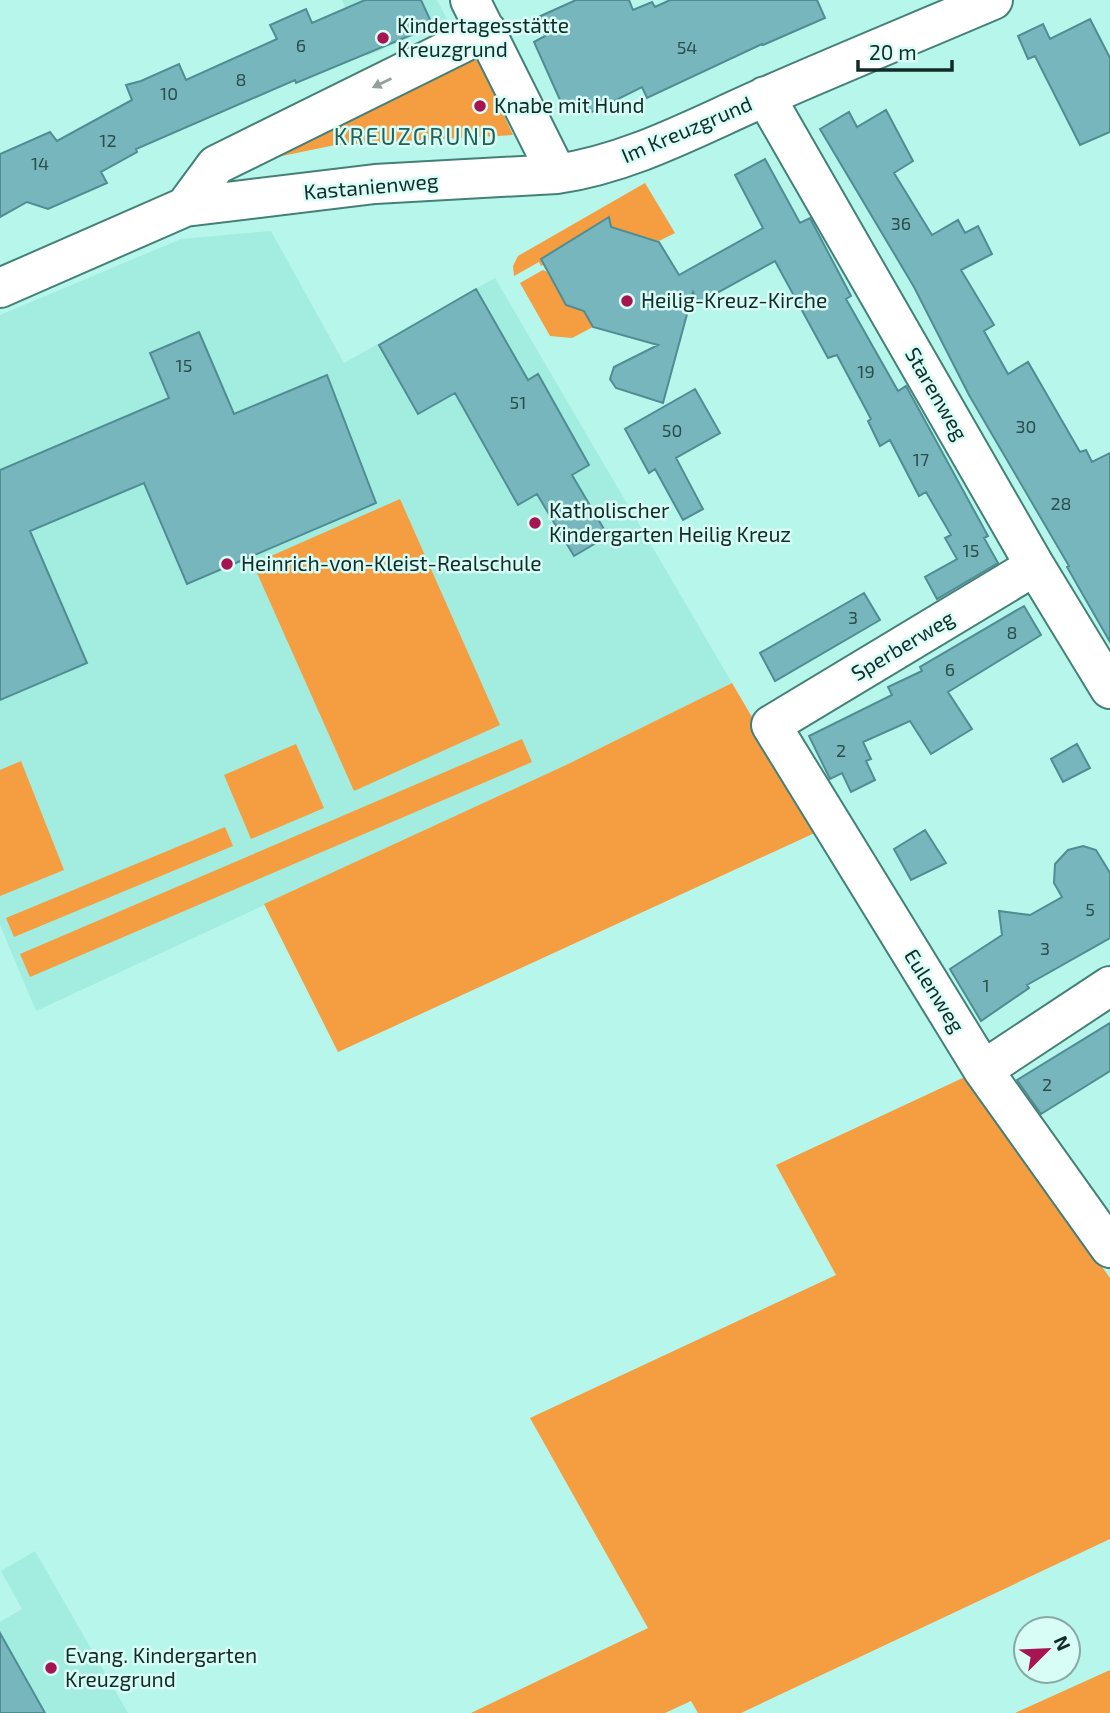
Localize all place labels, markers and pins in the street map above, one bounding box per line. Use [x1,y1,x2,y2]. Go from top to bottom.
place label: Kindertagesstätte Kreuzgrund [397,12,569,61]
marker: Kindertagesstätte Kreuzgrund [375,30,391,46]
place label: Knabe mit Hund [494,92,645,117]
marker: Knabe mit Hund [472,98,488,114]
place label: Heilig-Kreuz-Kirche [641,287,827,312]
marker: Heilig-Kreuz-Kirche [619,293,635,309]
place label: Katholischer Kindergarten Heilig Kreuz [549,497,791,546]
marker: Katholischer Kindergarten Heilig Kreuz [527,515,543,531]
place label: Heinrich-von-Kleist-Realschule [241,550,542,575]
marker: Heinrich-von-Kleist-Realschule [219,556,235,572]
place label: Evang. Kindergarten Kreuzgrund [65,1642,257,1691]
marker: Evang. Kindergarten Kreuzgrund [43,1660,59,1676]

